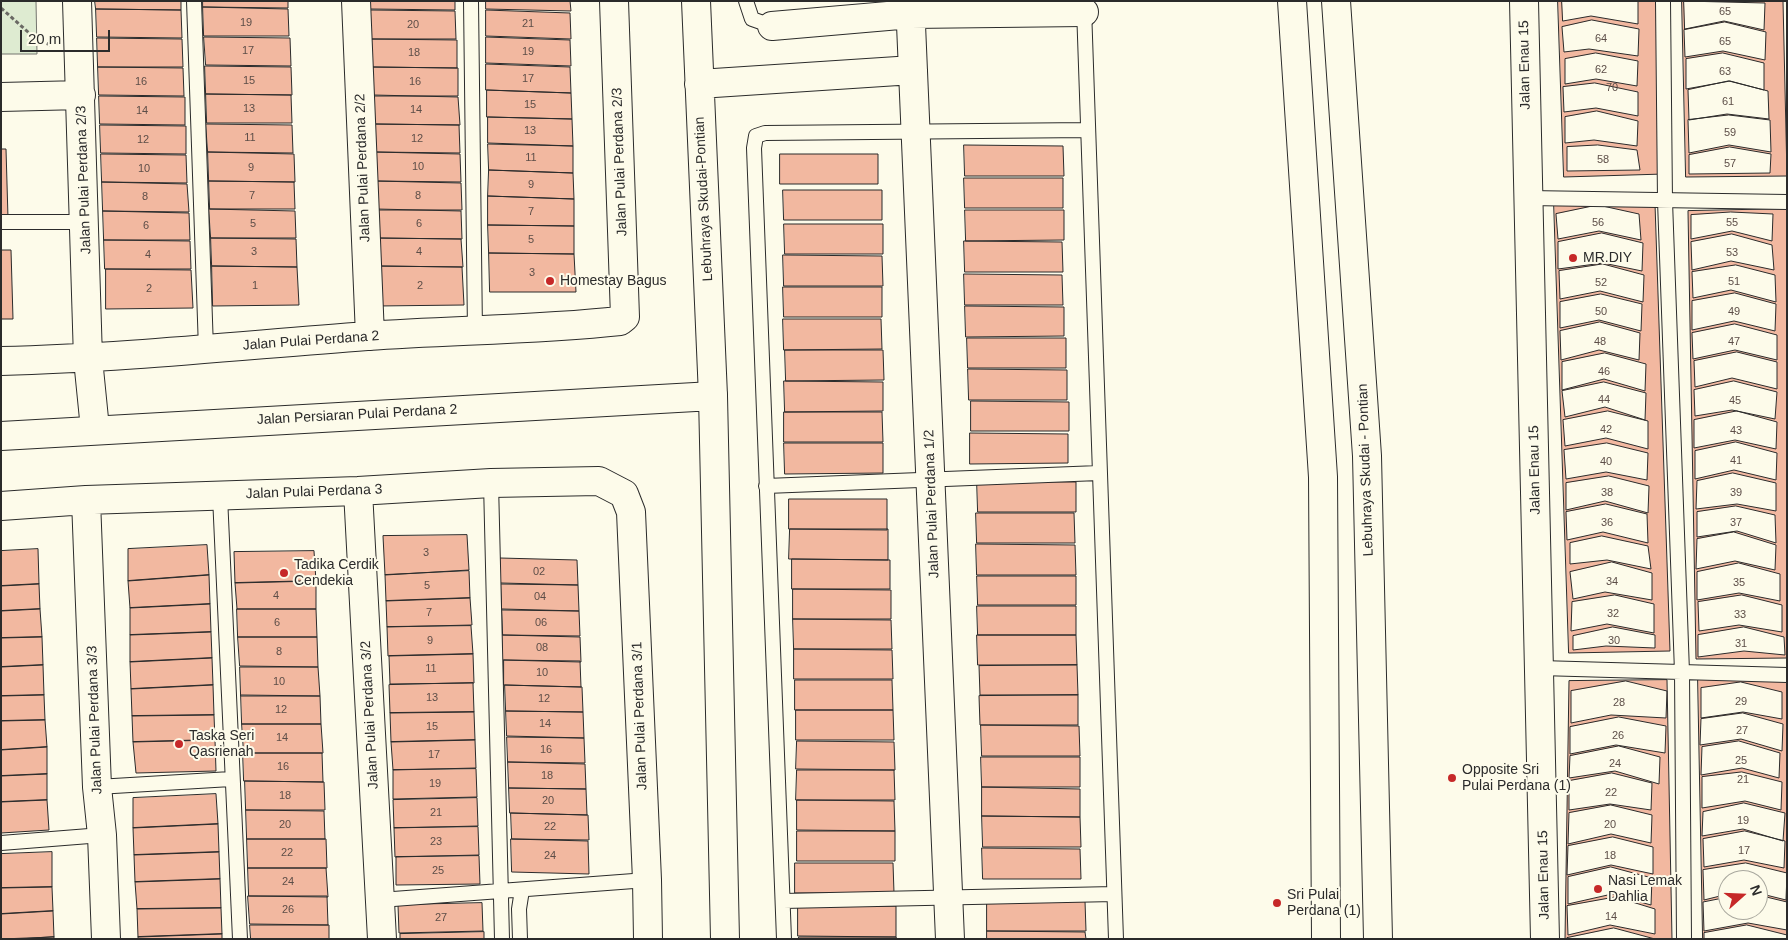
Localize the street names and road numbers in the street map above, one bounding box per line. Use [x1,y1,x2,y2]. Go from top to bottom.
street label: Jalan Enau 15 [1516,20,1534,110]
street label: Jalan Pulai Perdana 2/3 [609,87,631,237]
street label: Jalan Pulai Perdana 2/2 [352,93,374,243]
street label: Jalan Pulai Perdana 2/3 [73,105,95,255]
street label: Lebuhraya Skudai-Pontian [691,116,717,282]
street label: Jalan Pulai Perdana 2 [242,328,380,354]
street label: Lebuhraya Skudai - Pontian [1355,383,1377,557]
street label: Jalan Persiaran Pulai Perdana 2 [256,401,458,429]
street label: Jalan Enau 15 [1526,425,1544,515]
street label: Jalan Pulai Perdana 1/2 [921,429,943,579]
street label: Jalan Pulai Perdana 3 [245,481,383,503]
street label: Jalan Pulai Perdana 3/2 [358,640,382,790]
street label: Jalan Pulai Perdana 3/1 [629,641,651,791]
street label: Jalan Pulai Perdana 3/3 [84,645,106,795]
street label: Jalan Enau 15 [1535,830,1553,920]

